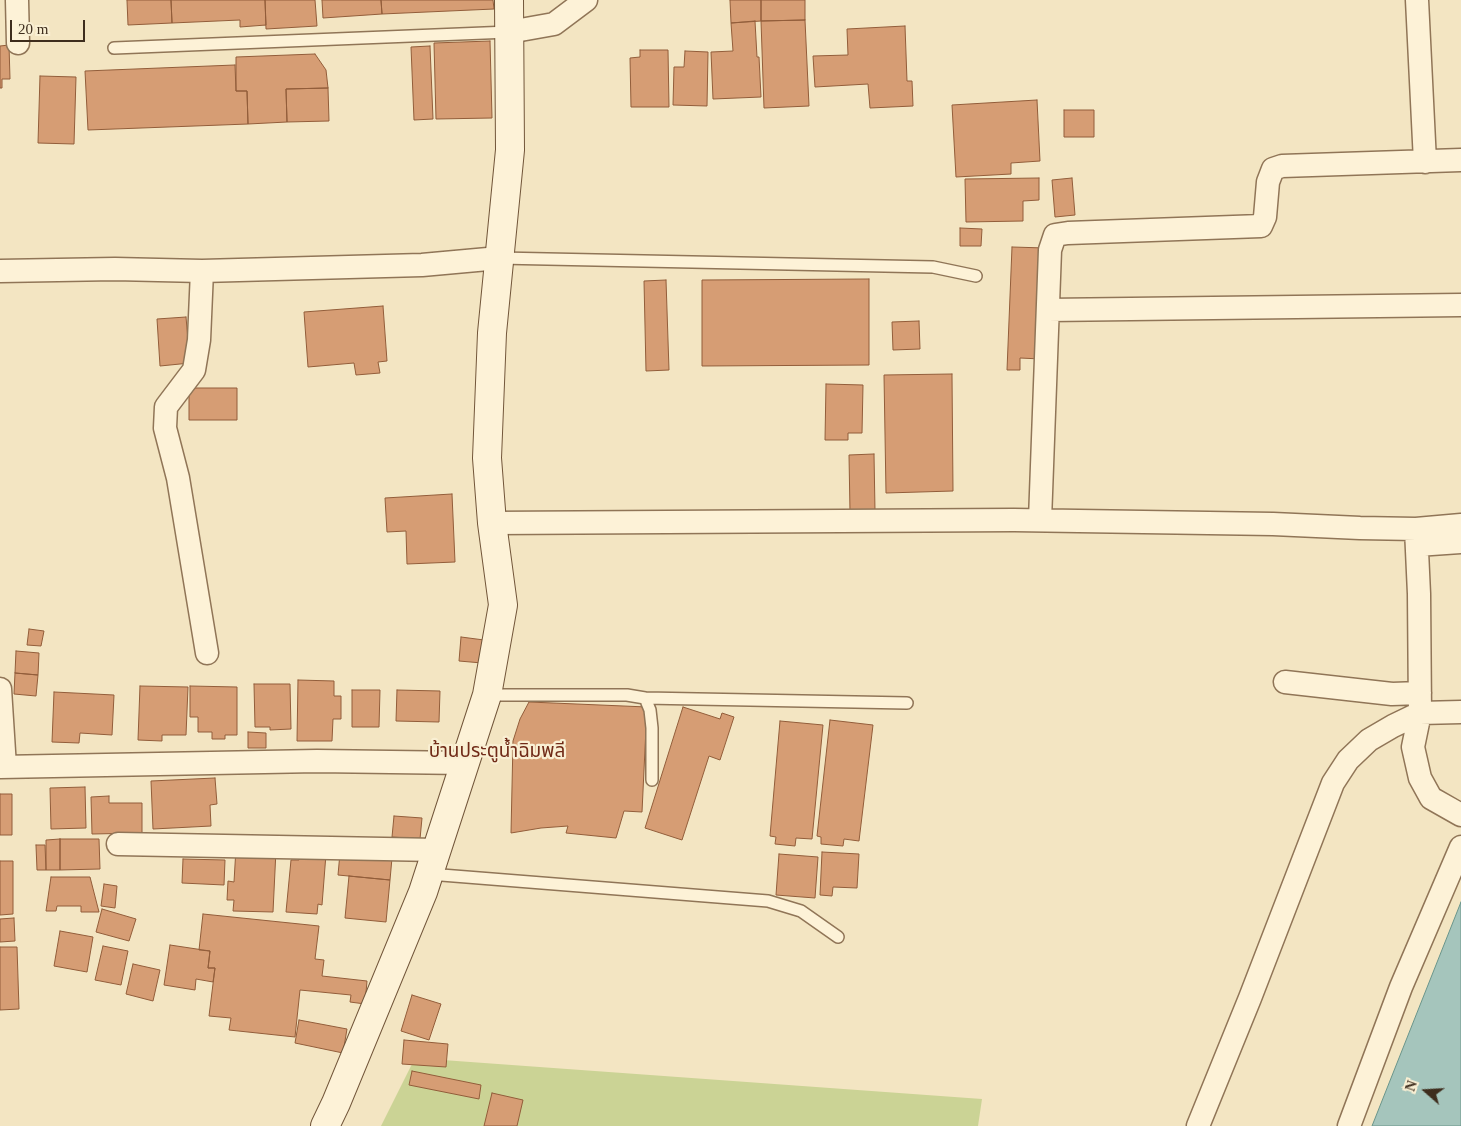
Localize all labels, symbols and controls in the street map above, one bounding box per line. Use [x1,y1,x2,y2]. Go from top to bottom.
scale bar [12,10,88,42]
text: 20 m [18,21,48,37]
district label: บ้านประตูน้ำฉิมพลี [429,742,565,764]
north arrow [1401,1066,1451,1116]
text: N [1403,1079,1420,1093]

